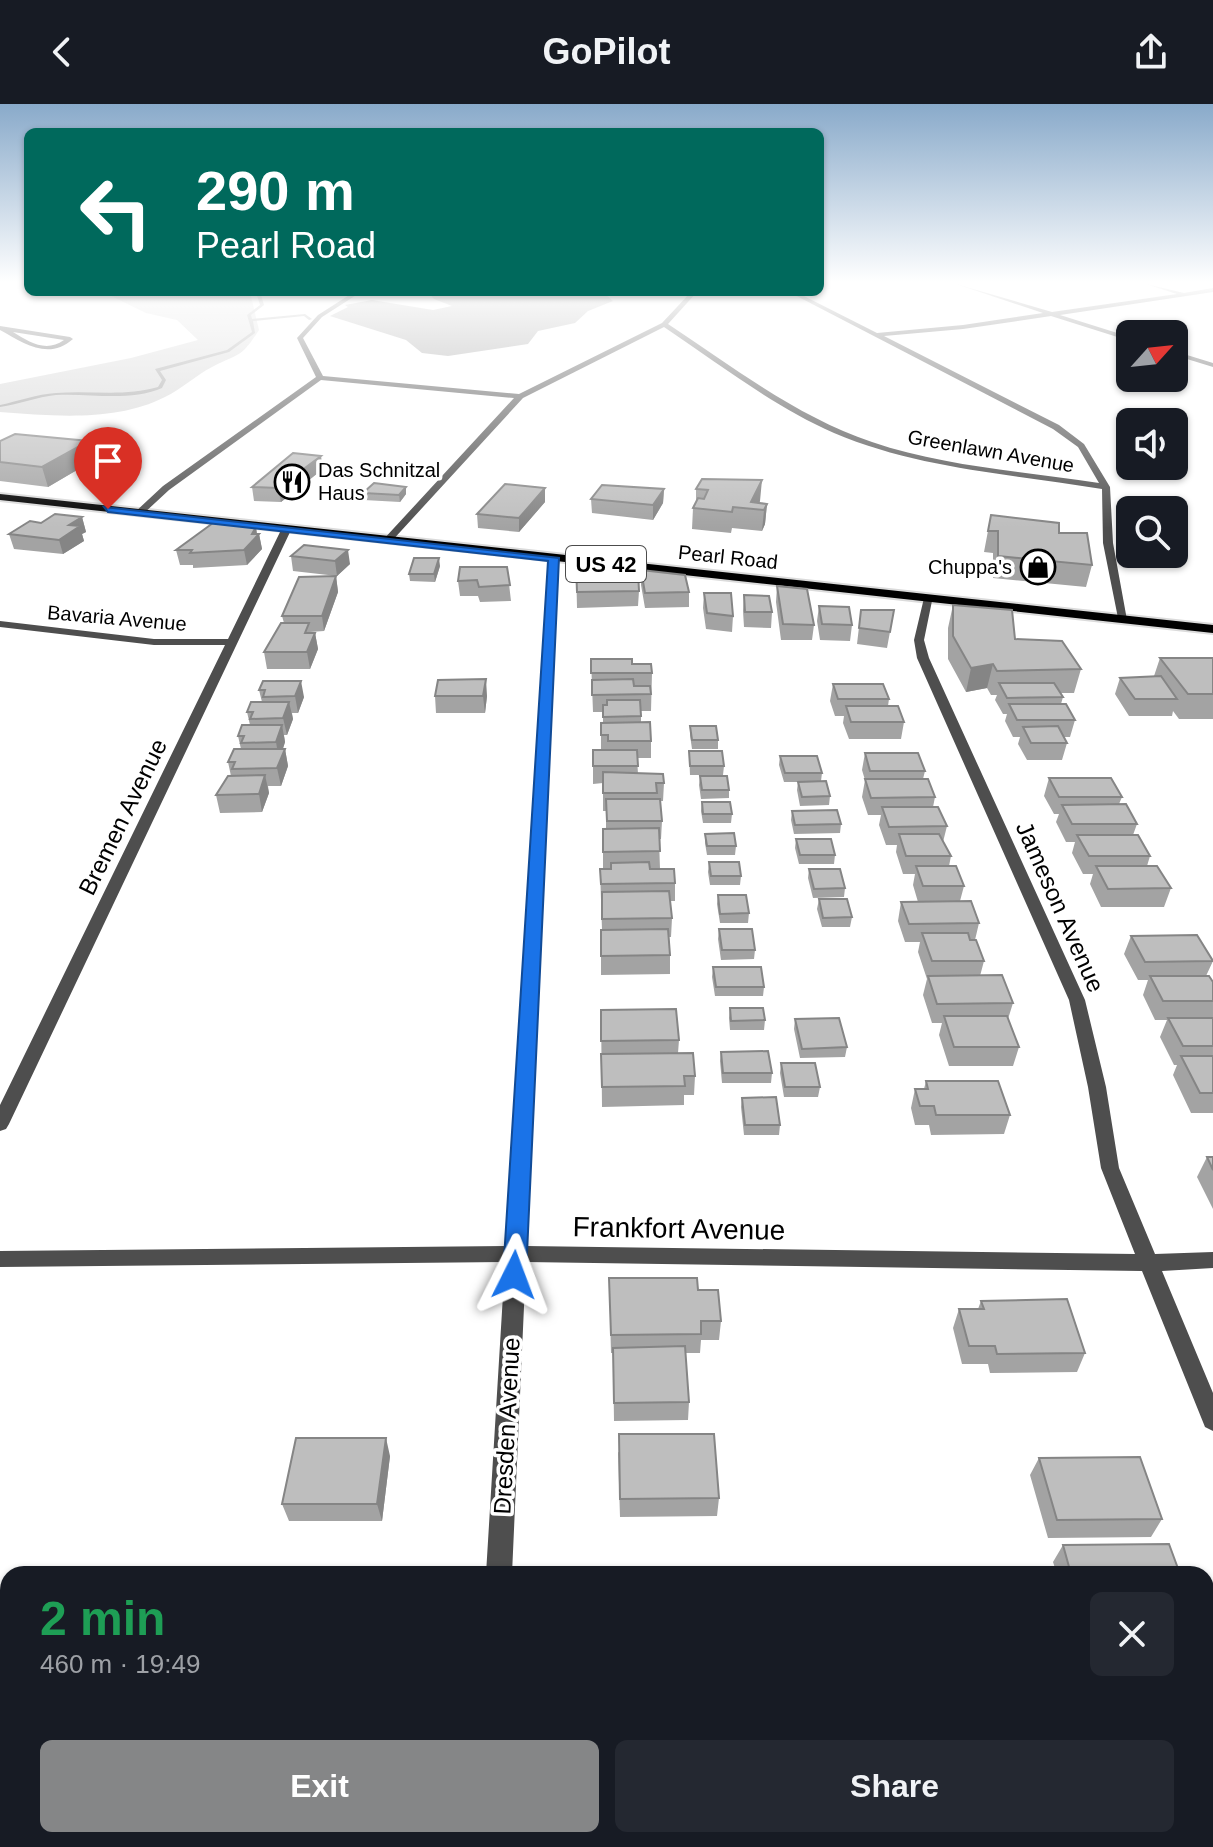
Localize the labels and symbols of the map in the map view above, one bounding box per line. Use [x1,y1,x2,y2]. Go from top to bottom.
north arrow [1116,320,1188,392]
street label: Greenlawn Avenue [906,426,1076,476]
pin [74,427,142,509]
place label: Das Schnitzal Haus [318,459,440,504]
restaurant icon: Das Schnitzal Haus [273,463,311,501]
street label: Pearl Road [677,541,779,573]
road number: US 42 [566,546,646,582]
shop icon: Chuppa's [1019,548,1057,586]
place label: Chuppa's [928,556,1012,578]
street label: Bavaria Avenue [46,601,188,635]
street label: Bremen Avenue [73,734,172,899]
street label: Jameson Avenue [1011,817,1110,996]
street label: Frankfort Avenue [572,1211,786,1246]
position arrow [472,1233,556,1317]
street label: Dresden Avenue [488,1337,525,1515]

